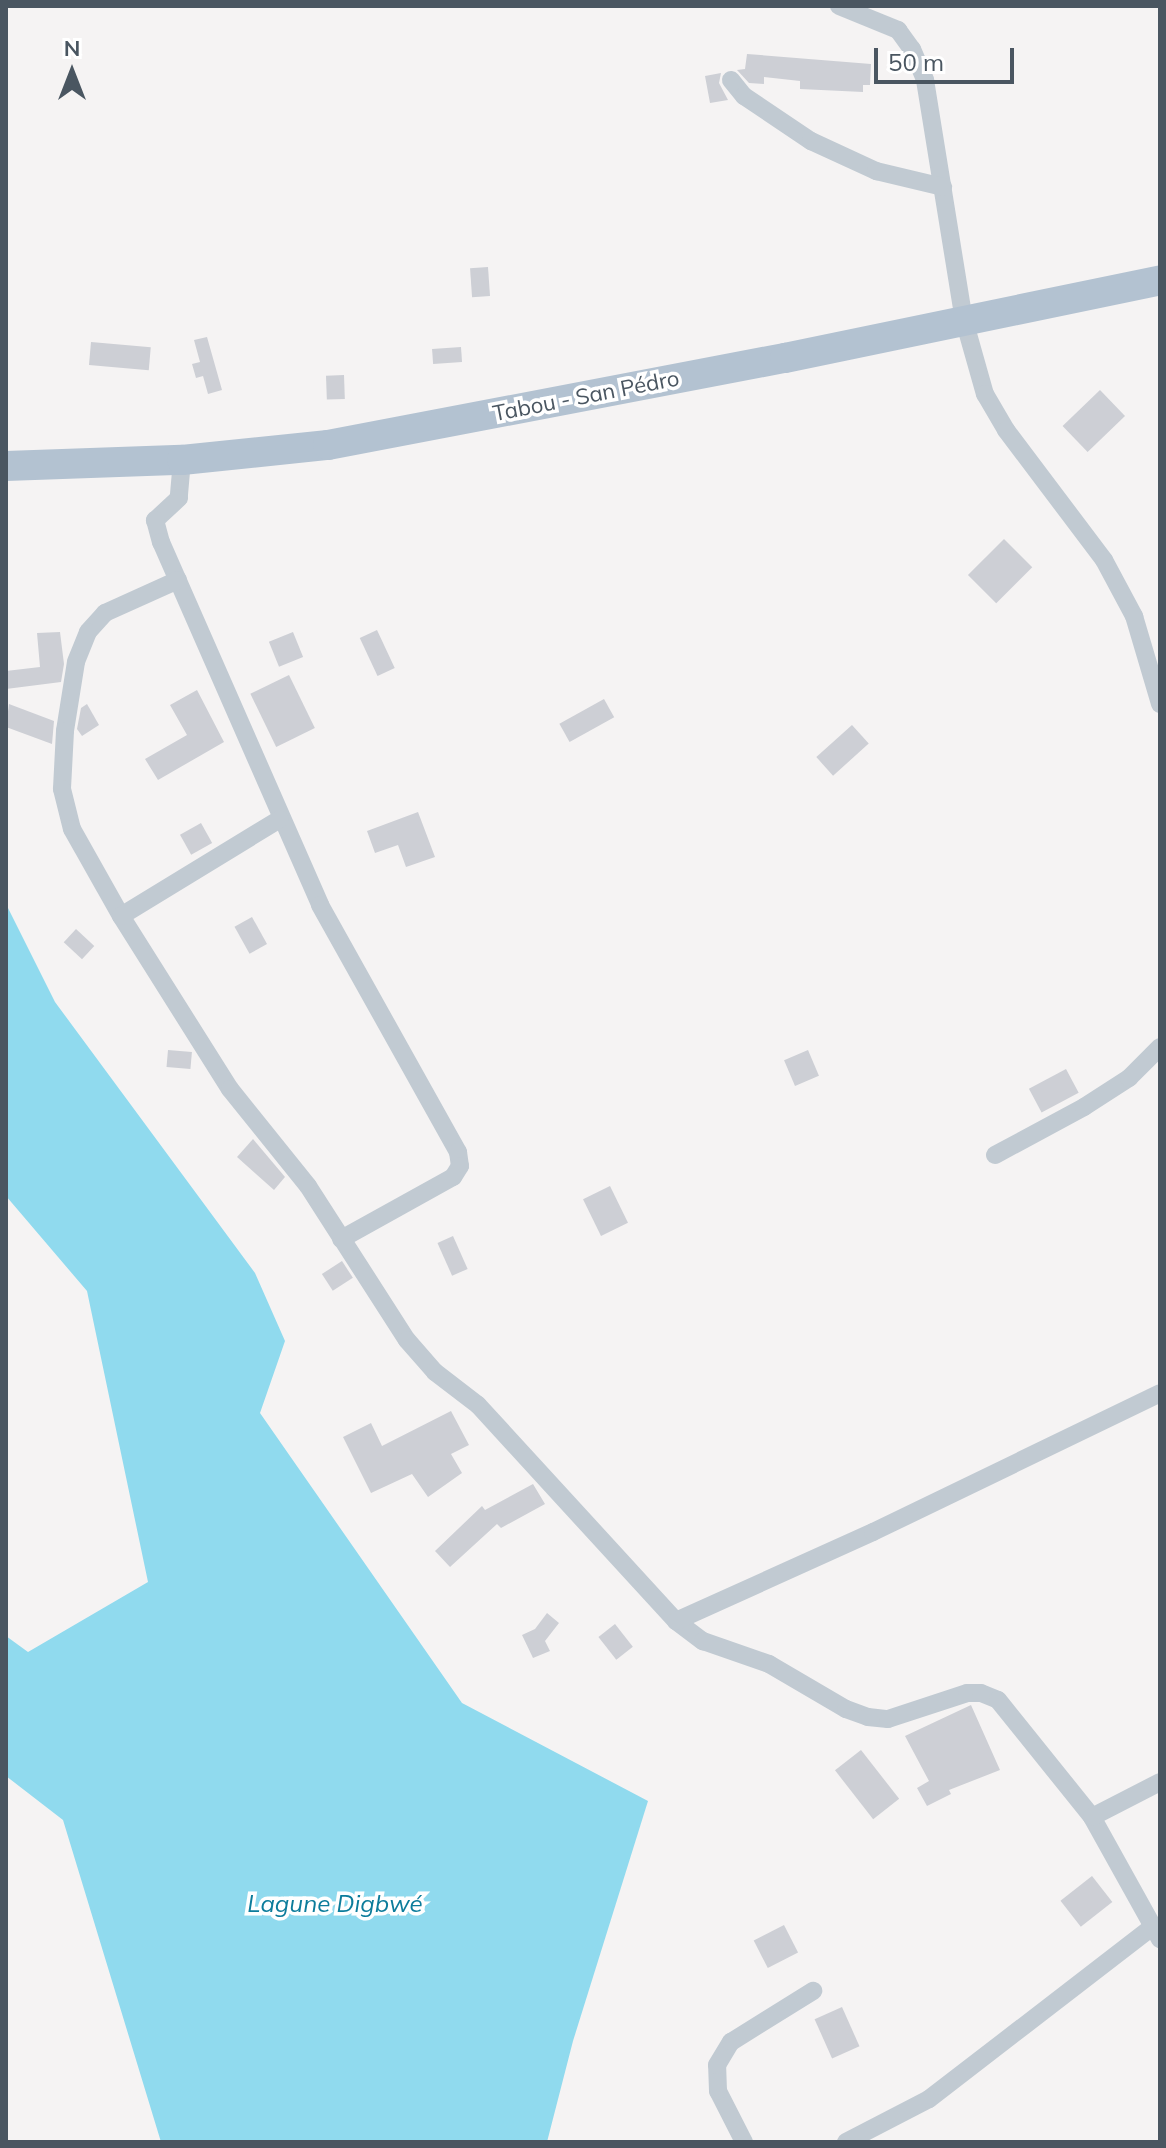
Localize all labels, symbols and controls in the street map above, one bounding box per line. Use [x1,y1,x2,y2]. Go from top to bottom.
north arrow [32,32,112,112]
scale bar [878,32,1018,82]
text: N [64,34,80,62]
text: 50 m [888,47,944,77]
street label: Tabou - San Pédro [491,365,681,427]
water label: Lagune Digbwé [247,1890,423,1918]

